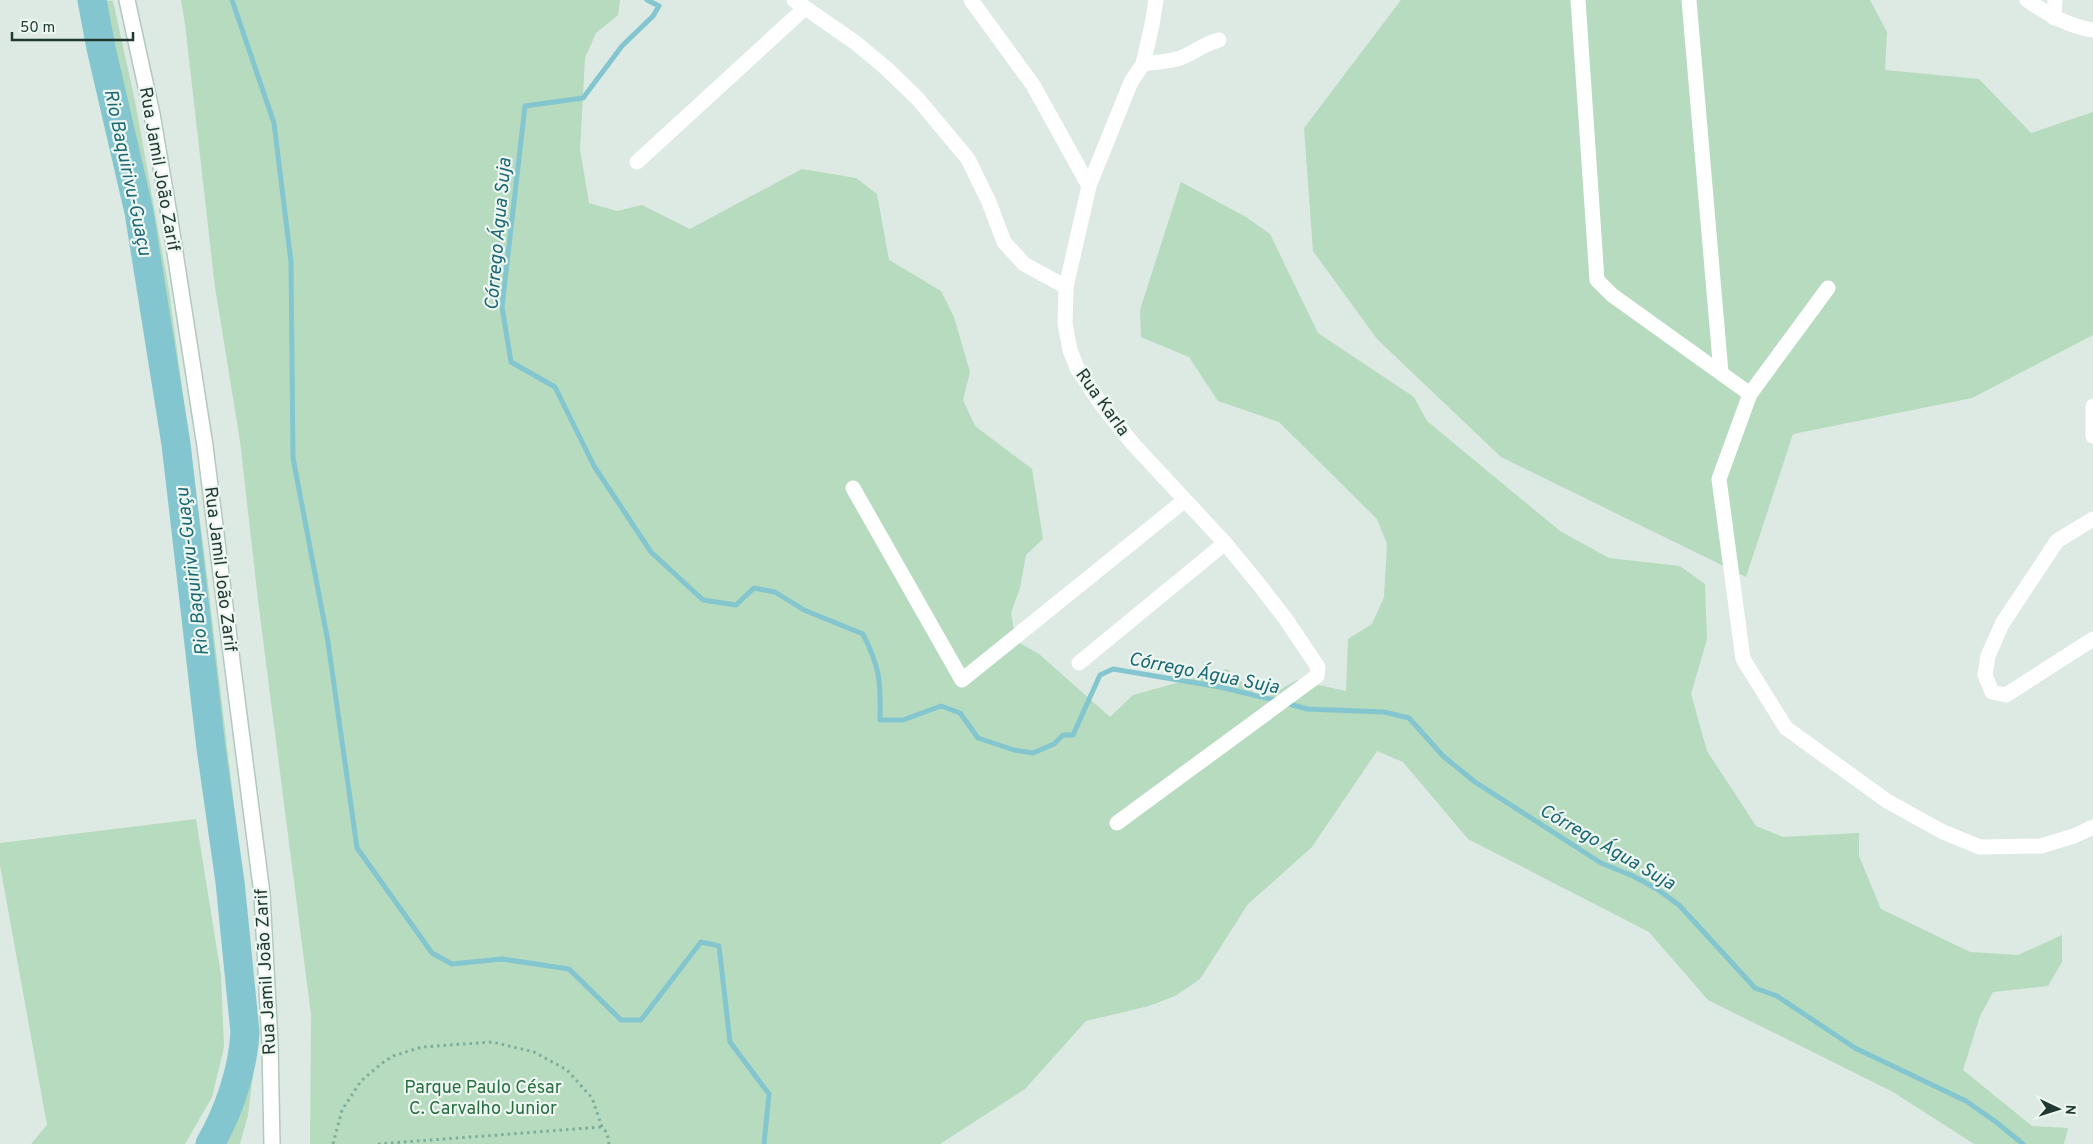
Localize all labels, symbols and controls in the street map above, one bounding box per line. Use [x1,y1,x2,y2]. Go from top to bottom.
scale bar [12,10,134,42]
text: 50 m [20,19,55,38]
street label: Rua Jamil João Zarif [133,85,184,253]
water label: Rio Baquirivu-Guaçu [98,87,157,258]
water label: Córrego Água Suja [479,157,518,311]
street label: Rua Karla [1070,365,1134,441]
street label: Rua Jamil João Zarif [198,485,241,653]
water label: Rio Baquirivu-Guaçu [171,486,215,657]
water label: Córrego Água Suja [1126,647,1281,700]
water label: Córrego Água Suja [1535,798,1680,896]
street label: Rua Jamil João Zarif [251,888,282,1056]
park label: Parque Paulo César C. Carvalho Junior [404,1077,562,1121]
north arrow [2033,1084,2083,1134]
text: N [2061,1104,2078,1115]

